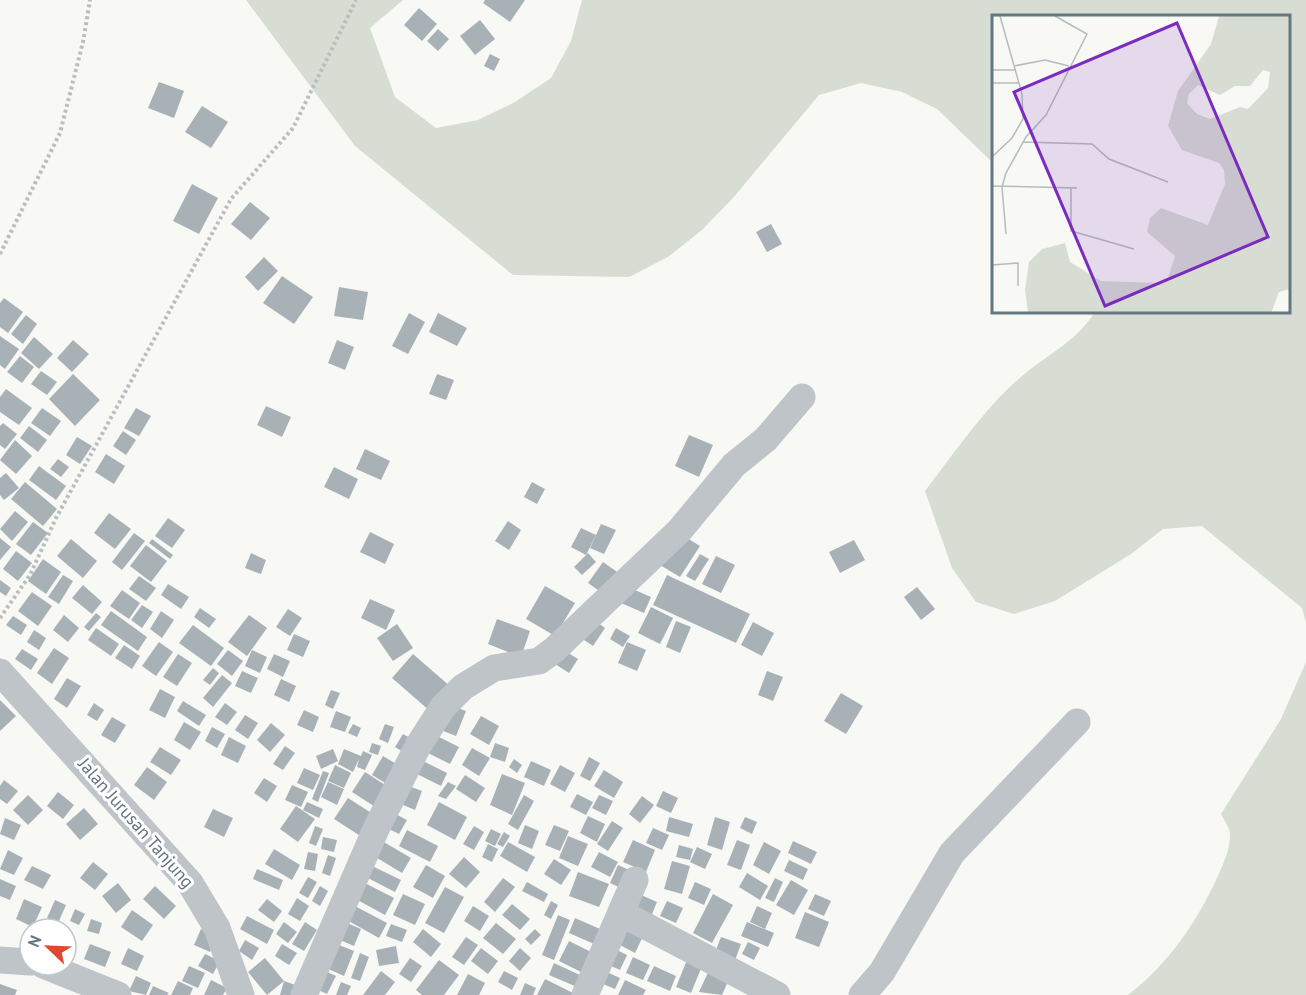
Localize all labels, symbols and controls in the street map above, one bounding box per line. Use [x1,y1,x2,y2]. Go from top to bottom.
inset map [992,15,1291,314]
street label: Jalan Jurusan Tanjung [73,752,199,893]
north arrow [18,917,78,977]
text: N [23,932,45,950]

